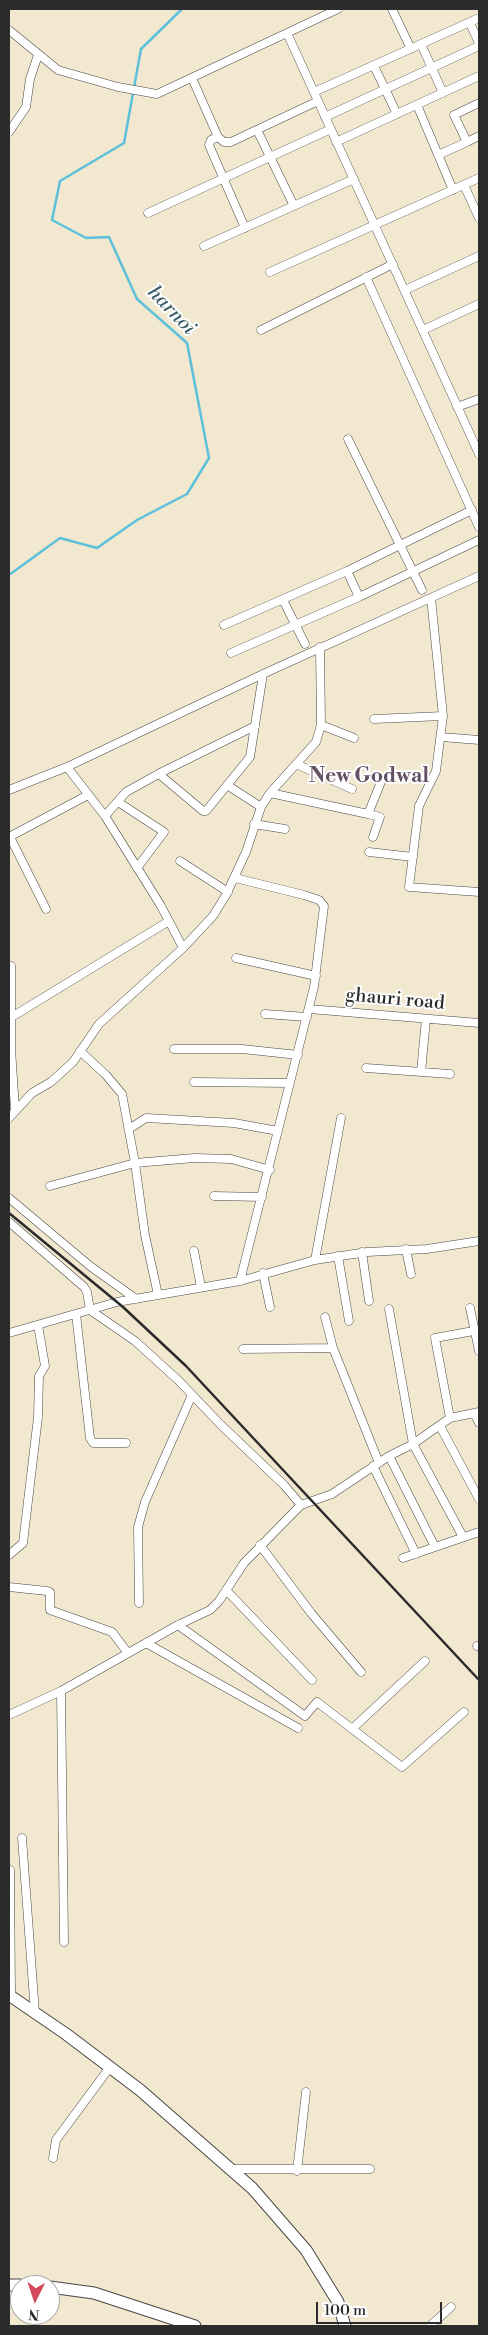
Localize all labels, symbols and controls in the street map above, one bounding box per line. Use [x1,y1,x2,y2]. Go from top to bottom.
water label: harnoi [142,281,200,341]
district label: New Godwal [309,764,429,790]
street label: ghauri road [344,984,446,1016]
north arrow [10,2275,60,2325]
scale bar [318,2292,444,2324]
text: 100 m [324,2301,366,2320]
text: N [28,2305,40,2323]

